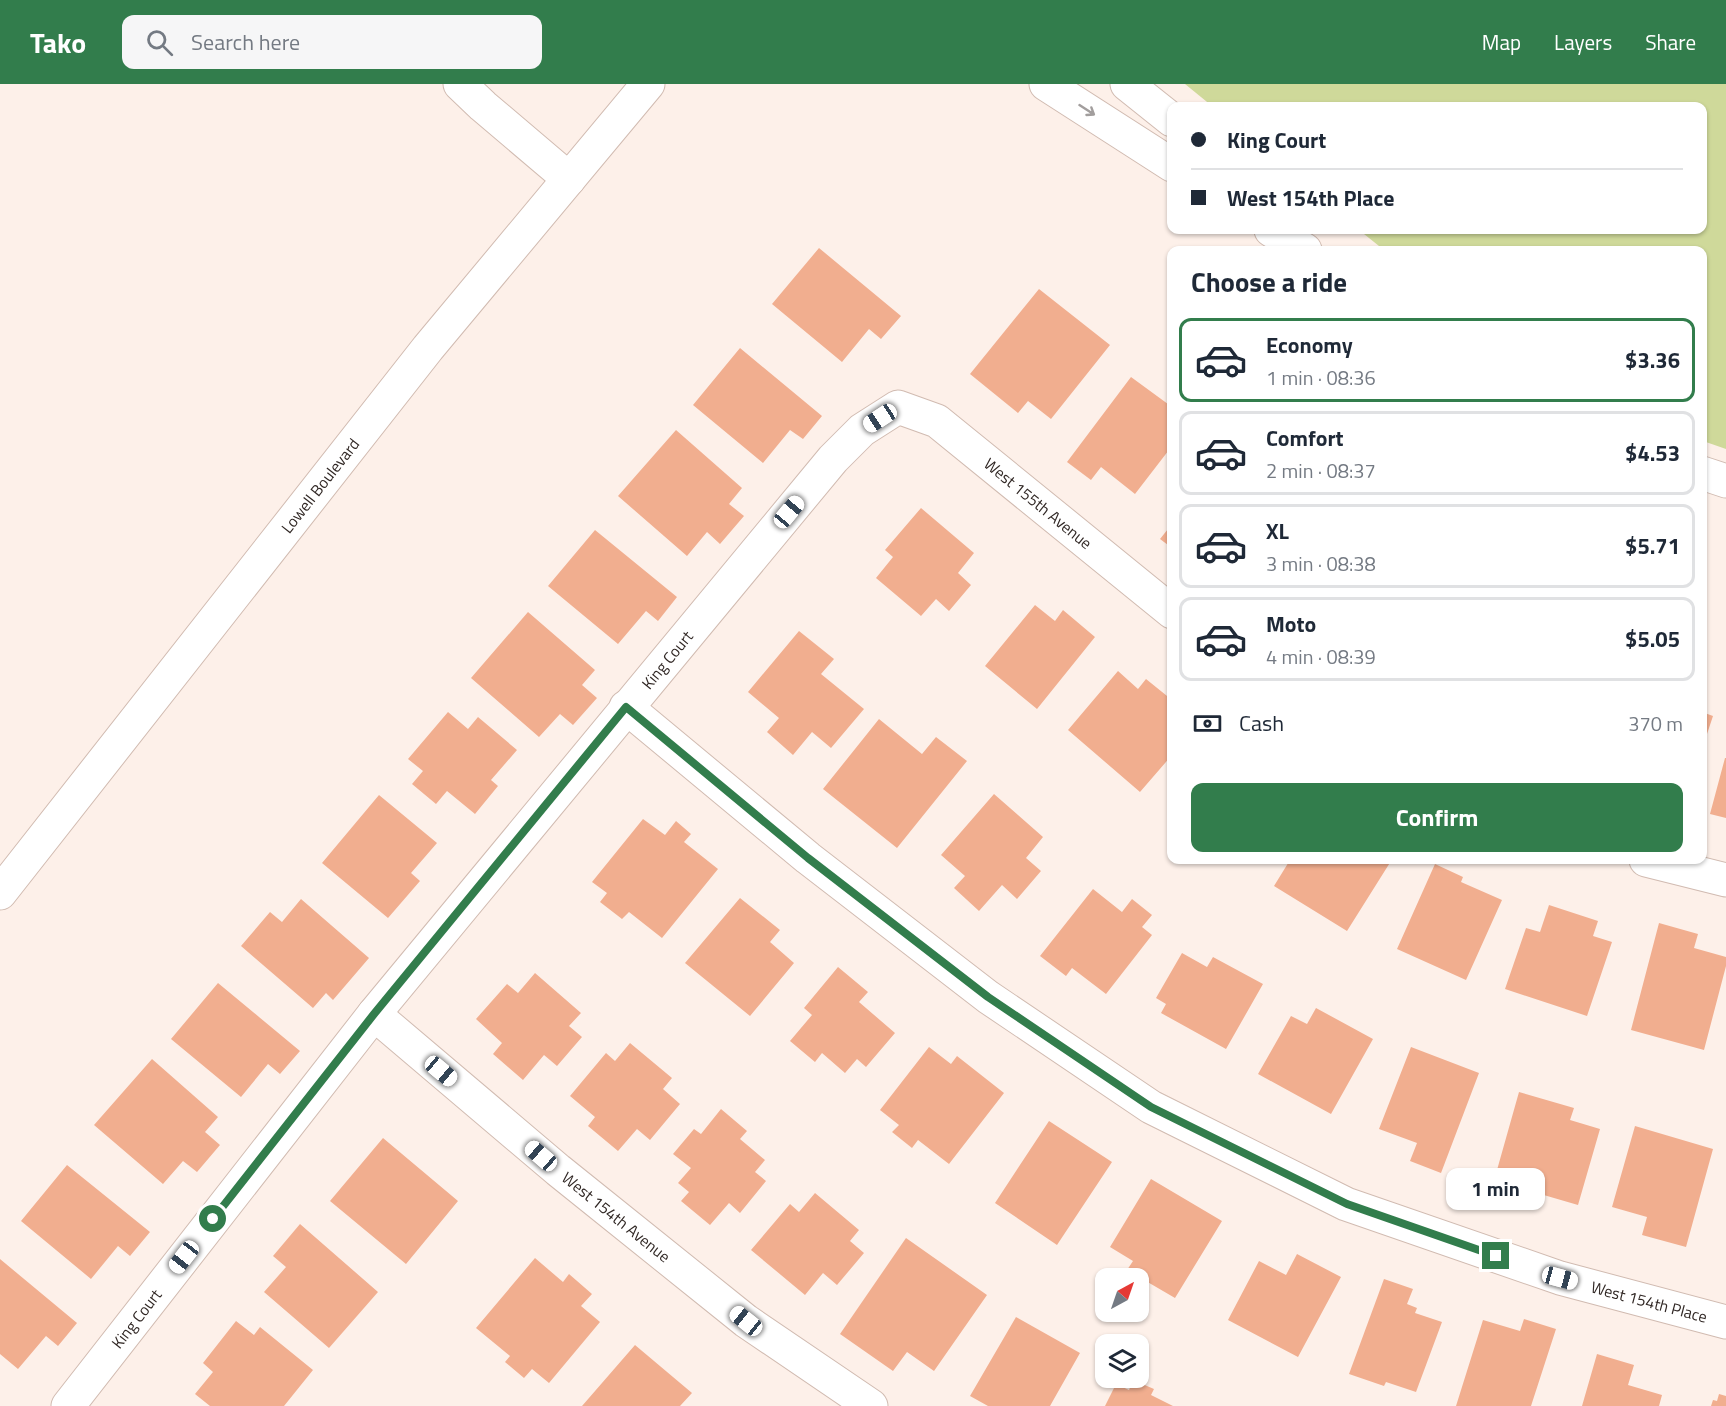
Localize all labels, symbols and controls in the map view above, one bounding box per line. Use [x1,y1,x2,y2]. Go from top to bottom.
search box [122,15,542,69]
text: Tako [30,21,86,64]
text: Search here [191,25,300,59]
icon: search [143,26,176,59]
text: Map [1482,26,1521,58]
text: Layers [1554,26,1612,58]
text: Share [1645,26,1696,58]
one-way arrow [1078,104,1095,116]
text: King Court [1227,123,1326,157]
text: West 154th Place [1227,181,1395,215]
text: Choose a ride [1191,261,1347,302]
text: Economy [1266,328,1353,362]
icon: car [1194,333,1248,387]
text: $3.36 [1625,343,1680,377]
text: 1 min · 08:36 [1266,362,1376,393]
car [860,401,900,435]
text: Comfort [1266,421,1344,455]
icon: car [1194,426,1248,480]
street label: Lowell Boulevard [275,433,365,538]
text: $4.53 [1625,436,1680,470]
street label: West 155th Avenue [979,452,1097,555]
text: 2 min · 08:37 [1266,455,1376,486]
car [771,492,807,532]
text: XL [1266,514,1289,548]
icon: car [1194,519,1248,573]
text: $5.71 [1625,529,1680,563]
text: 3 min · 08:38 [1266,548,1376,579]
text: Moto [1266,607,1316,641]
icon: car [1194,612,1248,666]
text: $5.05 [1625,622,1680,656]
street label: King Court [636,625,699,694]
text: 4 min · 08:39 [1266,641,1376,672]
text: Cash [1239,706,1284,740]
icon: cash [1191,707,1224,740]
text: 370 m [1628,708,1683,739]
button: Confirm [1191,783,1683,852]
car [421,1053,461,1089]
car [522,1137,560,1175]
street label: West 154th Avenue [557,1166,676,1268]
callout: 1 min [1446,1169,1546,1211]
text: 1 min [1471,1173,1520,1204]
route start [199,1205,226,1232]
car [166,1237,202,1277]
route end [1482,1242,1509,1269]
car [1540,1265,1580,1291]
north arrow [1095,1268,1149,1322]
map controls [1095,1268,1149,1388]
street label: West 154th Place [1588,1275,1710,1329]
street label: King Court [105,1283,167,1353]
car [726,1303,766,1339]
button: layers [1095,1334,1149,1388]

